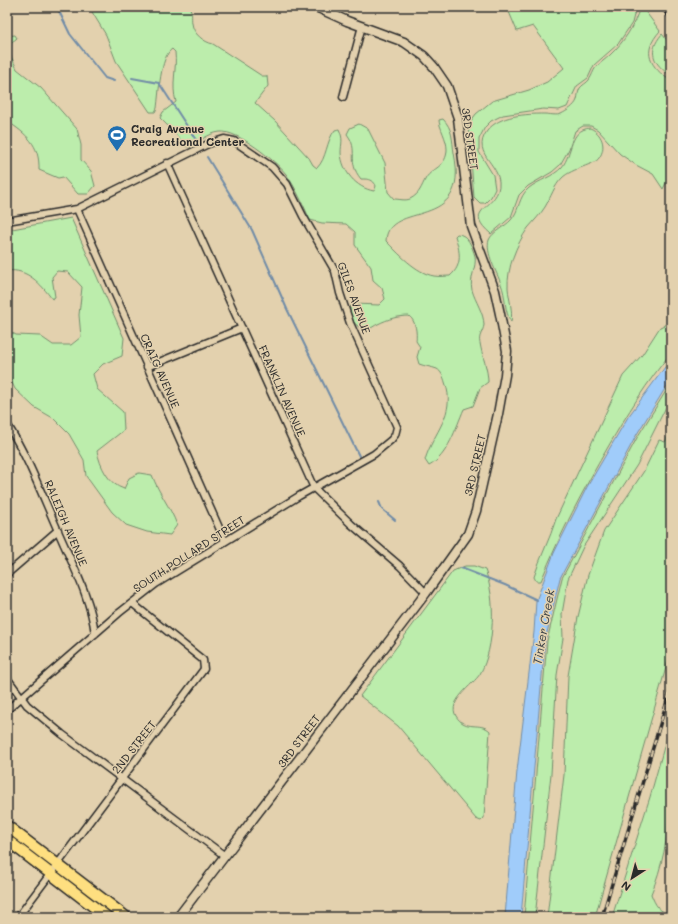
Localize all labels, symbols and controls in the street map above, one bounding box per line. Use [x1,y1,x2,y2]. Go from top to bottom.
street label: 3RD STREET [459,107,482,171]
place label: Craig Avenue Recreational Center [131,121,245,149]
sports icon: Craig Avenue Recreational Center [106,124,128,152]
street label: GILES AVENUE [334,260,374,336]
street label: CRAIG AVENUE [137,331,184,410]
street label: FRANKLIN AVENUE [255,343,309,439]
street label: 3RD STREET [460,433,489,497]
street label: RALEIGH AVENUE [42,477,91,568]
street label: SOUTH POLLARD STREET [130,512,248,595]
water label: Tinker Creek [528,587,558,666]
street label: 3RD STREET [274,711,323,770]
street label: 2ND STREET [108,717,159,776]
north arrow [612,858,652,898]
text: N [618,878,634,895]

